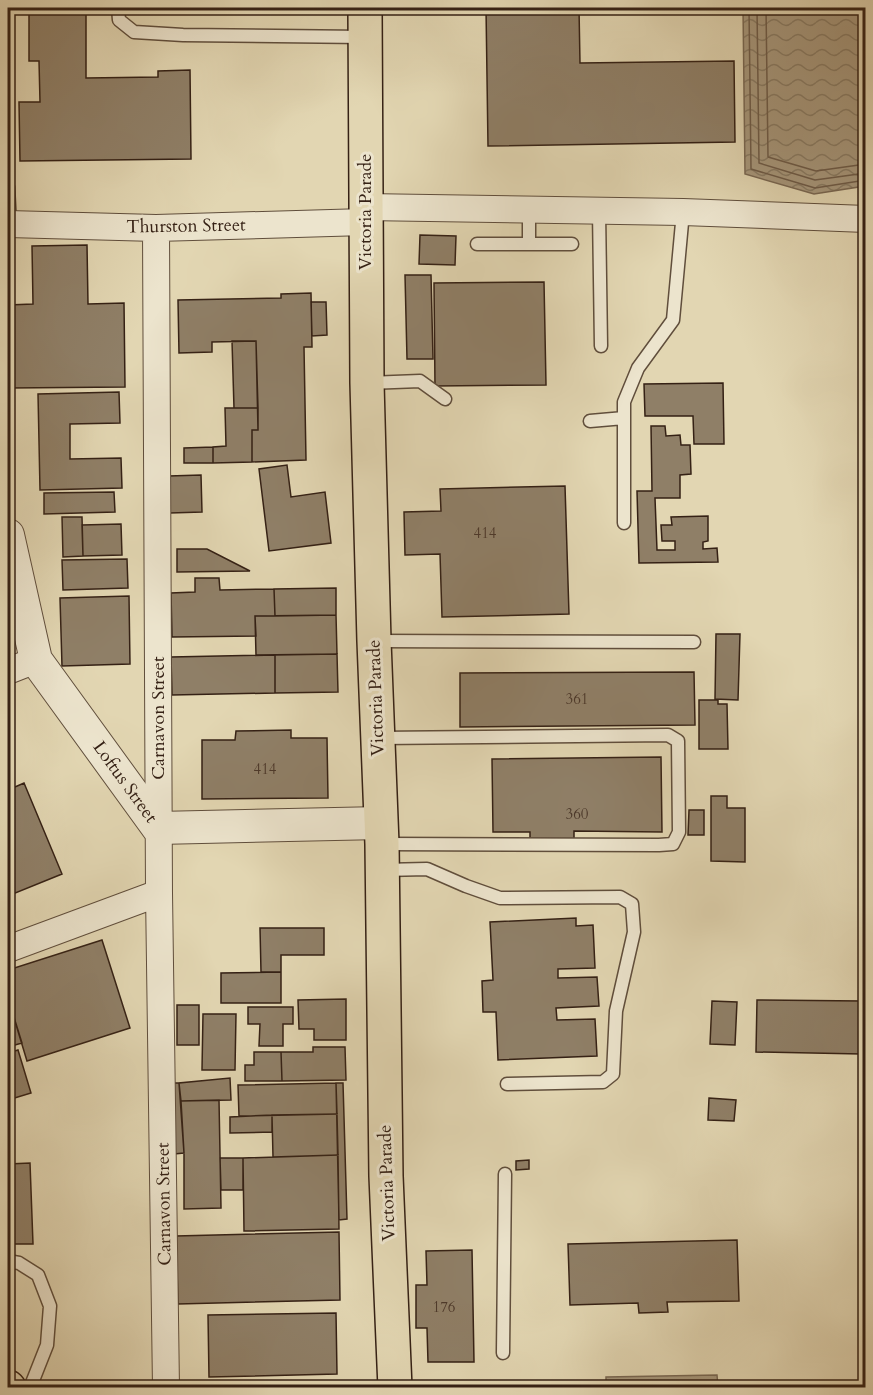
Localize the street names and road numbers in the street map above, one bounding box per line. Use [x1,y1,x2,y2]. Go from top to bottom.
street label: Victoria Parade [353,154,378,270]
street label: Thurston Street [126,212,246,240]
street label: Victoria Parade [361,639,391,757]
street label: Carnavon Street [146,656,171,780]
street label: Loftus Street [87,736,163,828]
street label: Victoria Parade [372,1124,402,1242]
street label: Carnavon Street [150,1142,178,1266]

